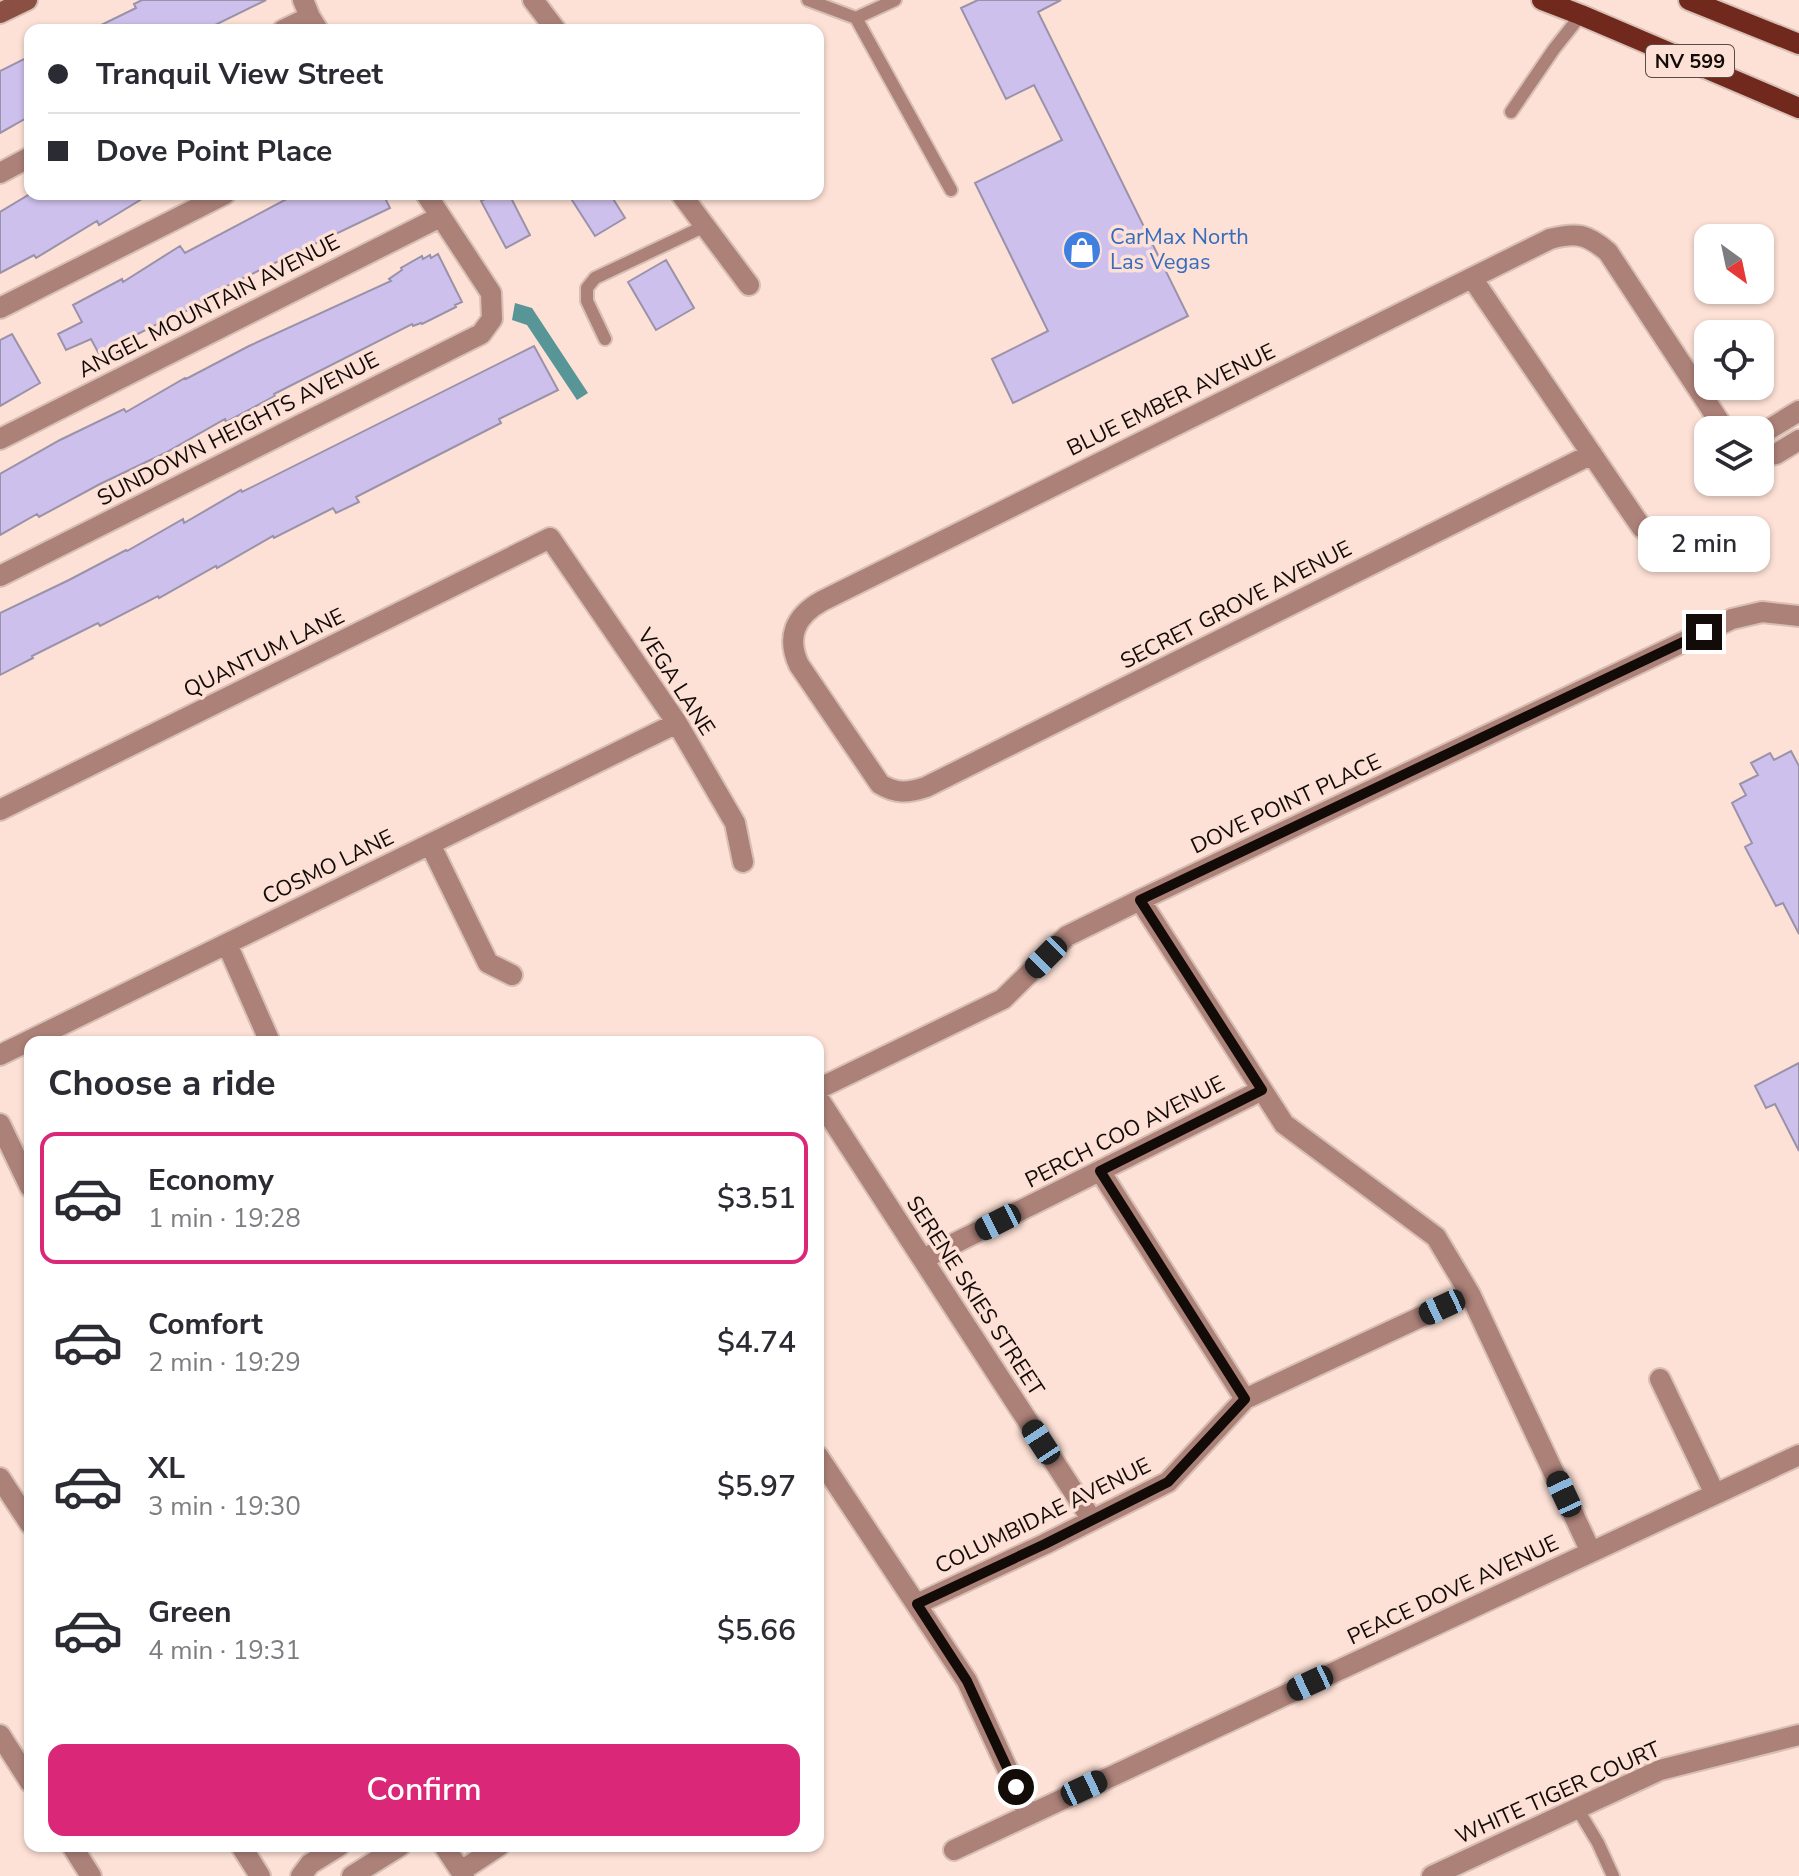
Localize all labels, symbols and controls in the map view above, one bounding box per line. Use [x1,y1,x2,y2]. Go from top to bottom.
road number: NV 599 [1646,45,1734,77]
text: Tranquil View Street [96,54,383,95]
text: Dove Point Place [96,131,332,172]
place label: CarMax North Las Vegas [1110,222,1249,277]
north arrow [1694,224,1774,304]
map controls [1694,224,1774,496]
street label: ANGEL MOUNTAIN AVENUE [73,227,345,385]
shop icon: CarMax North Las Vegas [1061,229,1103,271]
button: locate [1694,320,1774,400]
street label: BLUE EMBER AVENUE [1062,336,1280,464]
street label: SUNDOWN HEIGHTS AVENUE [92,345,384,513]
button: layers [1694,416,1774,496]
callout: 2 min [1638,516,1770,572]
text: 2 min [1671,526,1737,561]
street label: SECRET GROVE AVENUE [1115,534,1357,676]
street label: QUANTUM LANE [179,601,349,705]
route end [1686,614,1722,650]
street label: VEGA LANE [630,622,722,741]
street label: DOVE POINT PLACE [1186,747,1386,861]
street label: COSMO LANE [257,822,399,912]
car [1021,932,1071,982]
text: Choose a ride [48,1059,276,1108]
street label: PERCH COO AVENUE [1020,1069,1230,1195]
text: Economy [148,1160,274,1201]
icon: car [52,1162,124,1234]
text: $3.51 [717,1178,796,1219]
street label: SERENE SKIES STREET [899,1190,1051,1403]
car [971,1200,1025,1244]
text: 1 min · 19:28 [148,1201,301,1236]
car [1415,1286,1469,1328]
text: Comfort [148,1304,263,1345]
icon: car [52,1306,124,1378]
text: $4.74 [717,1322,796,1363]
text: 2 min · 19:29 [148,1345,301,1380]
car [1018,1415,1064,1469]
text: XL [148,1448,185,1489]
icon: car [52,1450,124,1522]
street label: COLUMBIDAE AVENUE [930,1451,1156,1581]
text: $5.97 [717,1466,796,1507]
car [1543,1467,1585,1521]
text: 3 min · 19:30 [148,1489,301,1524]
street label: PEACE DOVE AVENUE [1342,1528,1564,1652]
text: Green [148,1592,232,1633]
icon: car [52,1594,124,1666]
text: $5.66 [717,1610,796,1651]
text: 4 min · 19:31 [148,1633,301,1668]
car [1283,1662,1337,1704]
street label: WHITE TIGER COURT [1451,1734,1666,1852]
button: Confirm [48,1744,800,1836]
car [1057,1767,1111,1809]
route start [998,1769,1034,1805]

